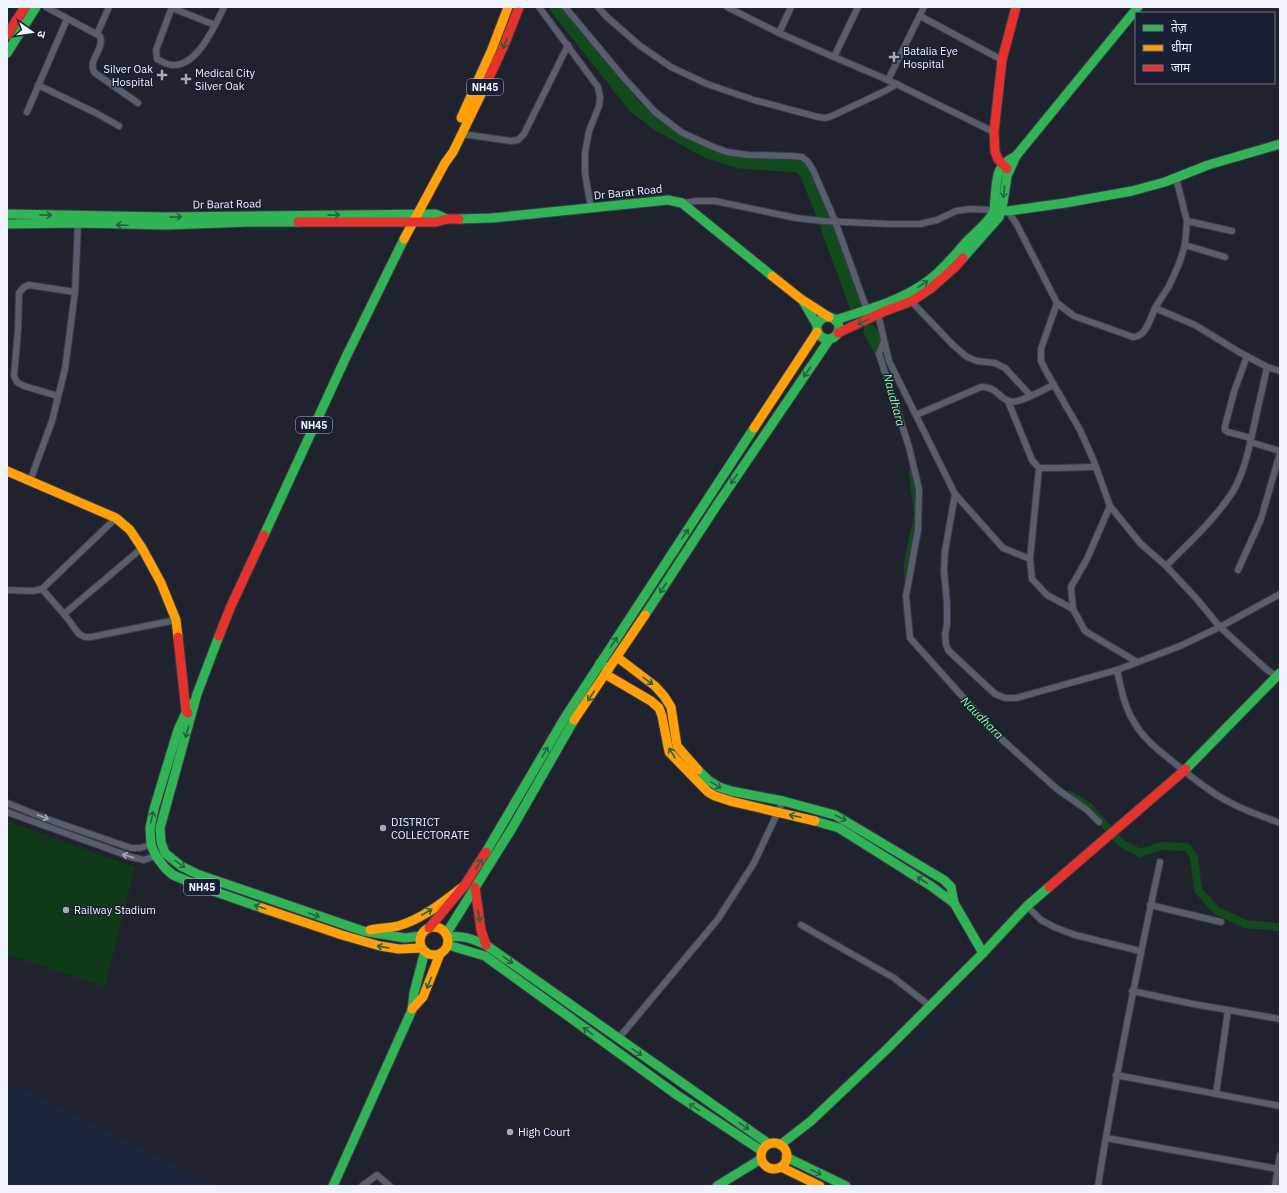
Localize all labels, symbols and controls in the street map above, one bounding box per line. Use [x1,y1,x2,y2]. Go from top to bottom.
north arrow [12,12,52,52]
legend [1135,12,1275,84]
text: तेज़ [1171,20,1188,35]
text: उ [34,30,49,40]
one-way arrow [500,37,508,49]
text: धीमा [1171,40,1193,55]
place label: Batalia Eye Hospital [903,44,958,71]
marker: Batalia Eye Hospital [888,51,900,63]
text: जाम [1171,60,1191,75]
place label: Silver Oak Hospital [104,62,153,89]
place label: Medical City Silver Oak [195,66,256,93]
marker: Silver Oak Hospital [156,69,168,81]
marker: Medical City Silver Oak [180,73,192,85]
road number: NH45 [467,79,503,95]
street label: Dr Barat Road [593,181,663,203]
one-way arrow [1001,186,1008,199]
street label: Dr Barat Road [193,196,261,212]
one-way arrow [39,211,52,219]
one-way arrow [327,211,340,219]
one-way arrow [169,213,182,221]
one-way arrow [116,221,129,228]
one-way arrow [917,280,928,288]
one-way arrow [857,319,869,326]
one-way arrow [803,366,811,377]
water label: Naudhara [880,372,909,428]
road number: NH45 [296,417,332,433]
one-way arrow [730,473,738,484]
one-way arrow [681,528,690,539]
one-way arrow [659,582,667,593]
one-way arrow [610,637,618,648]
one-way arrow [642,677,653,685]
one-way arrow [587,690,595,701]
water label: Naudhara [958,693,1007,742]
one-way arrow [183,725,190,738]
one-way arrow [541,746,549,758]
one-way arrow [667,748,676,759]
one-way arrow [710,781,722,789]
one-way arrow [148,811,156,824]
one-way arrow [789,812,802,820]
one-way arrow [37,814,49,822]
place label: DISTRICT COLLECTORATE [391,815,470,842]
one-way arrow [835,815,847,822]
marker: DISTRICT COLLECTORATE [378,823,388,833]
one-way arrow [121,852,134,859]
one-way arrow [475,858,483,870]
one-way arrow [174,860,185,868]
one-way arrow [916,876,928,884]
road number: NH45 [184,879,220,895]
place label: Railway Stadium [74,903,156,917]
one-way arrow [253,903,266,910]
marker: Railway Stadium [61,905,71,915]
one-way arrow [421,908,433,916]
one-way arrow [475,909,483,922]
one-way arrow [307,911,319,919]
one-way arrow [377,942,390,950]
one-way arrow [503,956,514,964]
one-way arrow [424,977,432,989]
one-way arrow [583,1027,594,1035]
one-way arrow [631,1048,642,1056]
one-way arrow [688,1102,700,1110]
one-way arrow [738,1122,749,1130]
place label: High Court [518,1125,570,1139]
marker: High Court [505,1127,515,1137]
one-way arrow [810,1169,822,1176]

